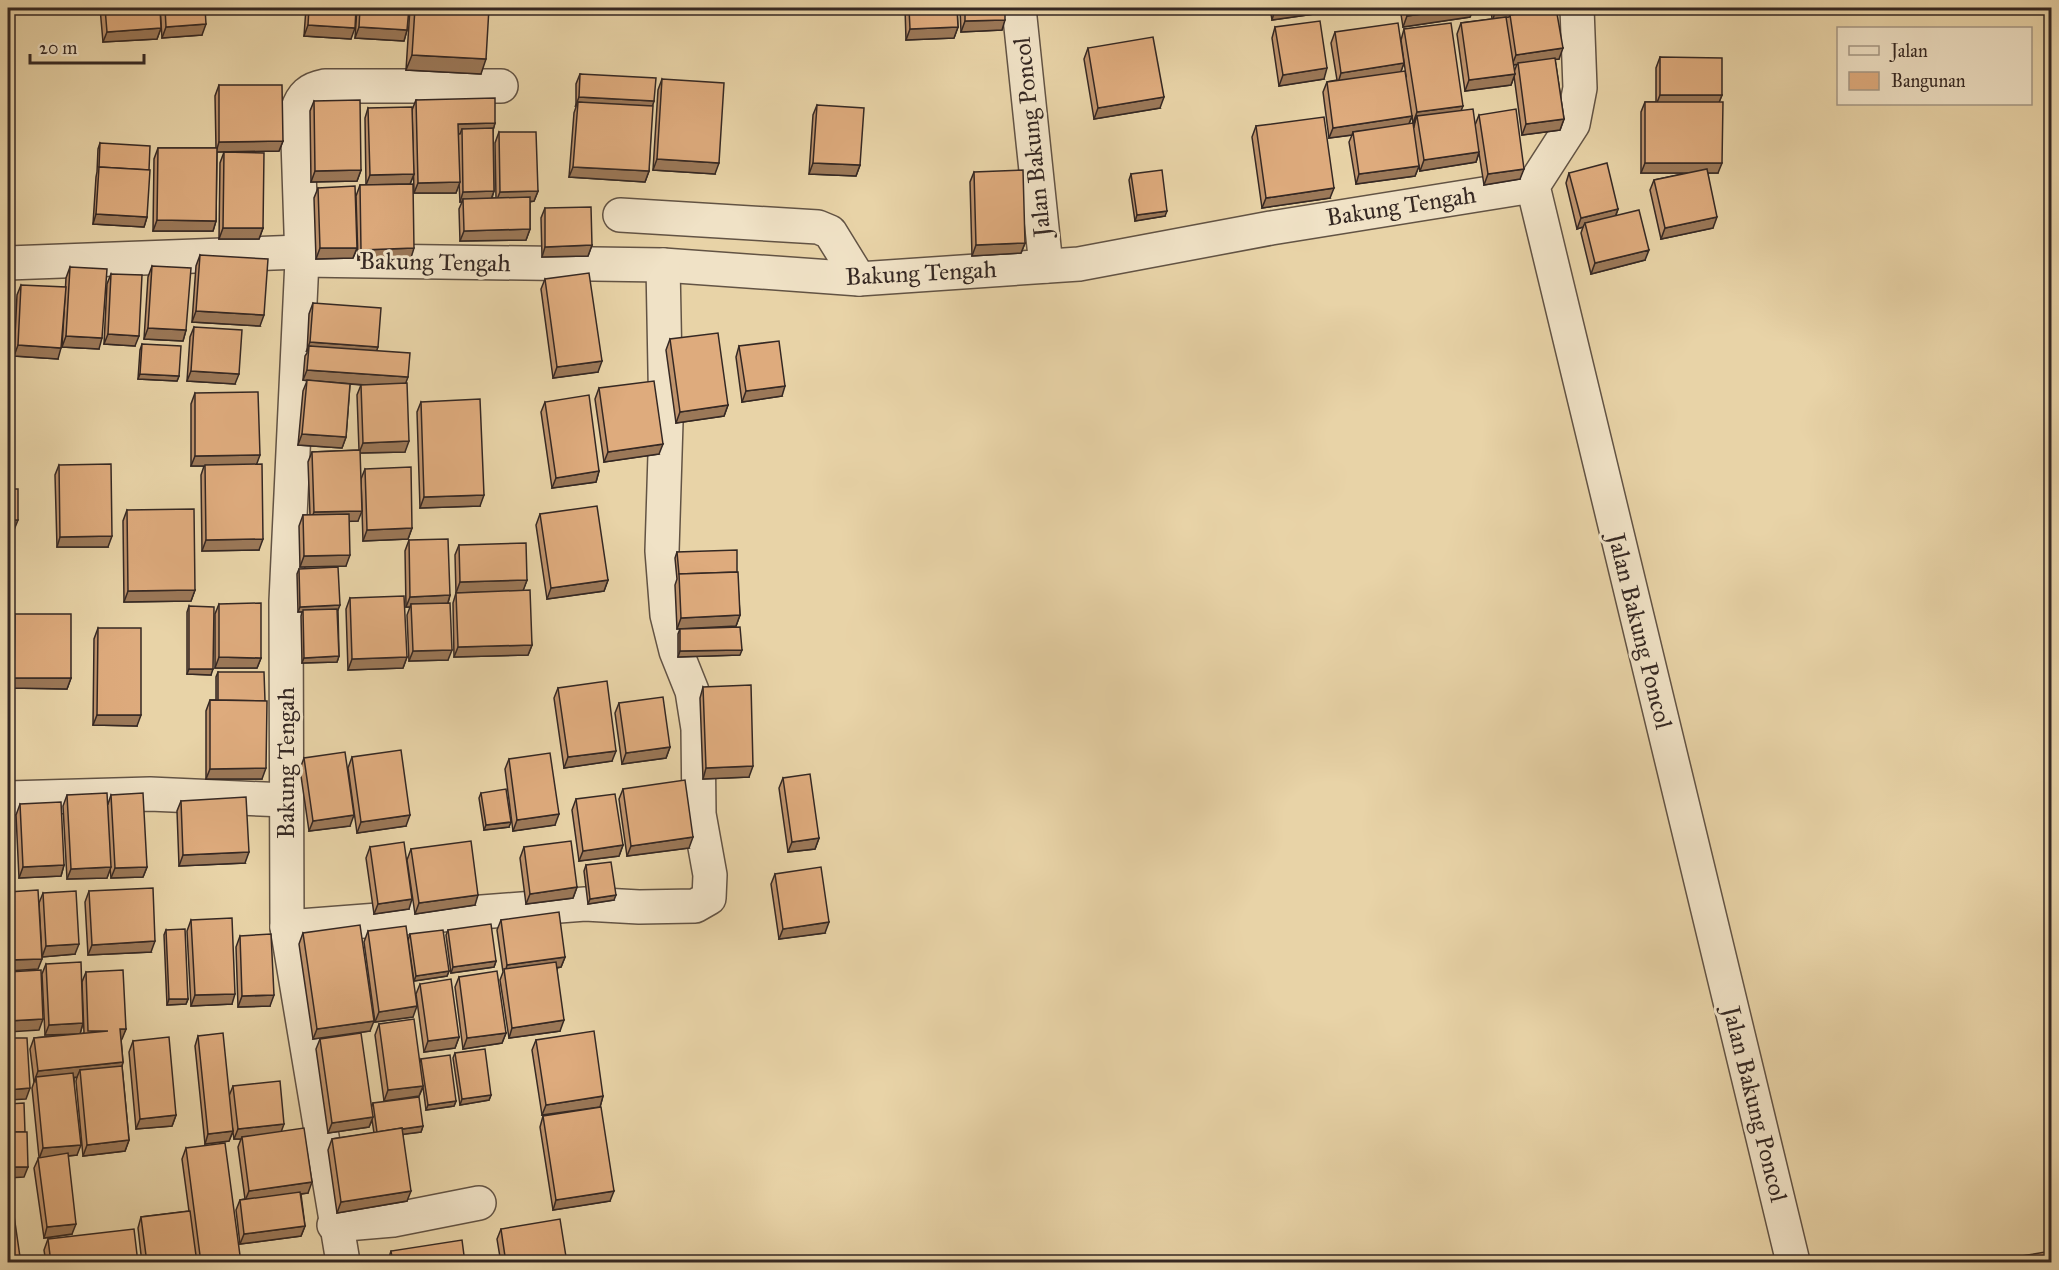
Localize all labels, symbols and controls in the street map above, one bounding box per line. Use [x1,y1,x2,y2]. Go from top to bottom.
scale bar [30,27,144,65]
legend [1837,27,2032,105]
street label: Jalan Bakung Poncol [1007,35,1058,241]
text: 20 m [39,37,77,59]
text: Jalan [1889,40,1928,63]
text: Bangunan [1891,70,1966,93]
street label: Bakung Tengah [1324,179,1478,233]
street label: Bakung Tengah [359,246,511,278]
street label: Bakung Tengah [845,254,997,292]
street label: Jalan Bakung Poncol [1600,527,1679,732]
street label: Bakung Tengah [271,687,301,839]
street label: Jalan Bakung Poncol [1715,1000,1794,1205]

